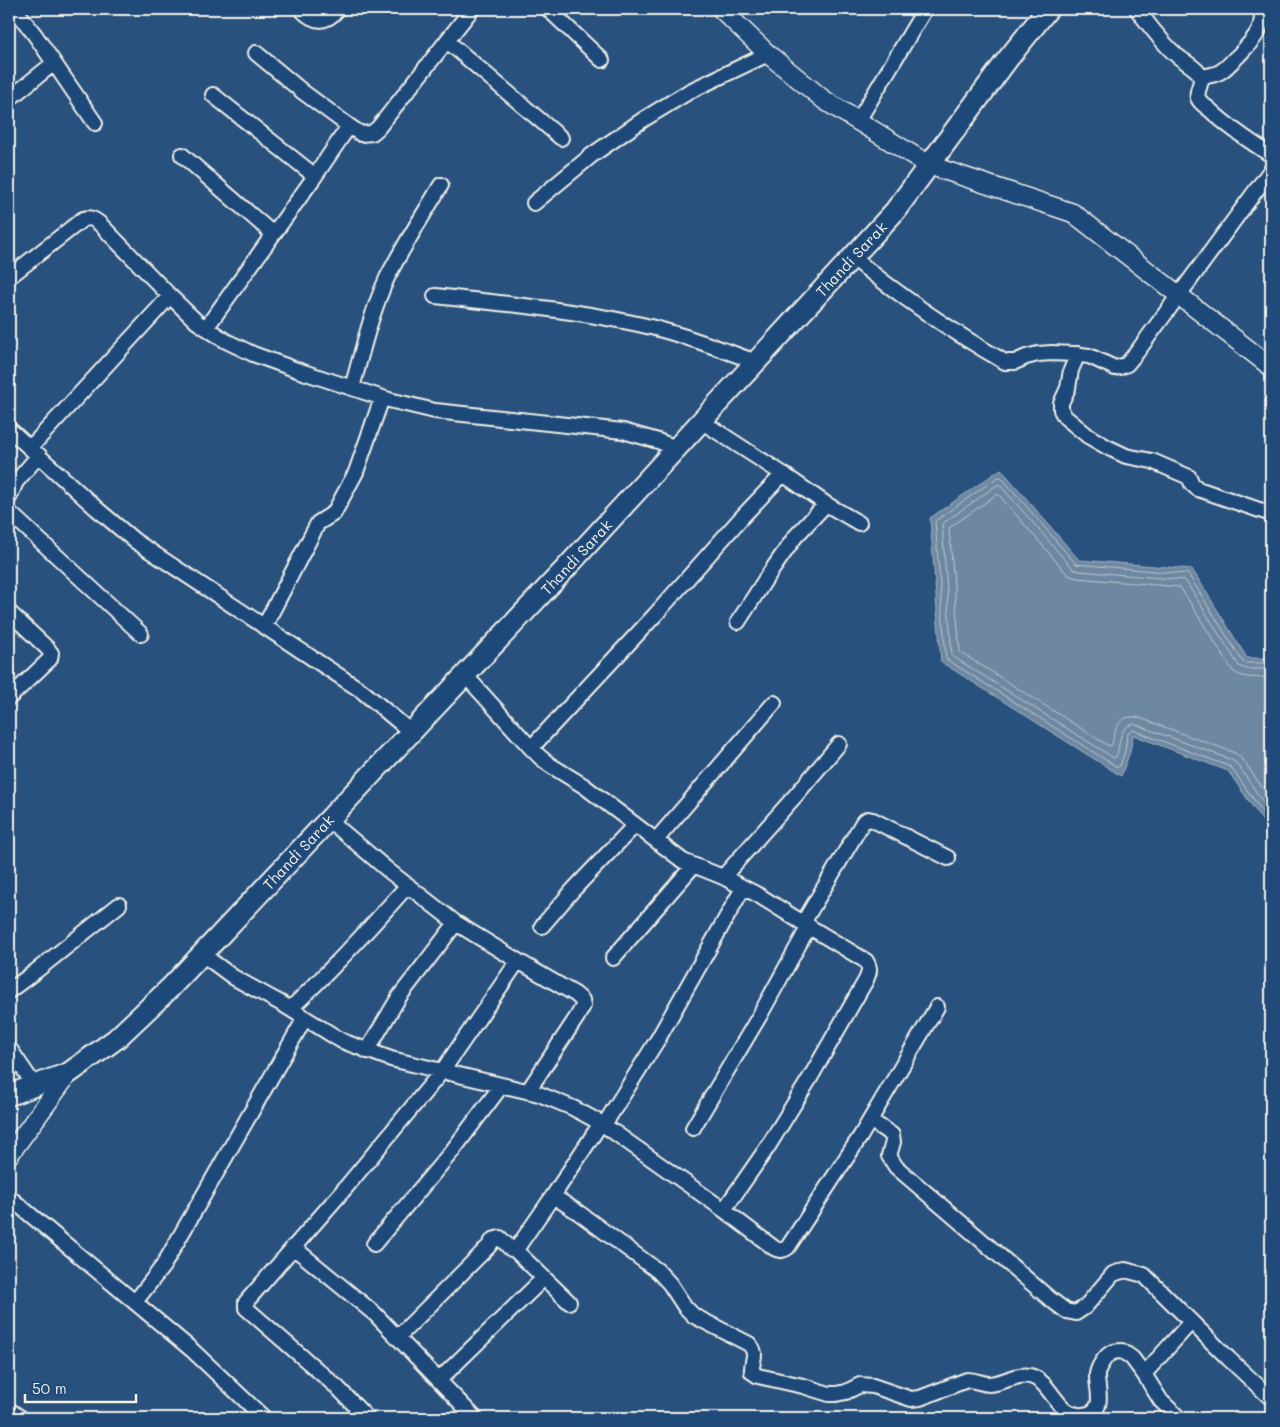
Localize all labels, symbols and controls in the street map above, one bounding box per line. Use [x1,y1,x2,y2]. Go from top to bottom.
street label: Thandi Sarak [811,217,891,301]
street label: Thandi Sarak [536,515,616,599]
street label: Thandi Sarak [258,810,338,894]
scale bar [25,1372,136,1404]
text: 50 m [32,1378,67,1398]

